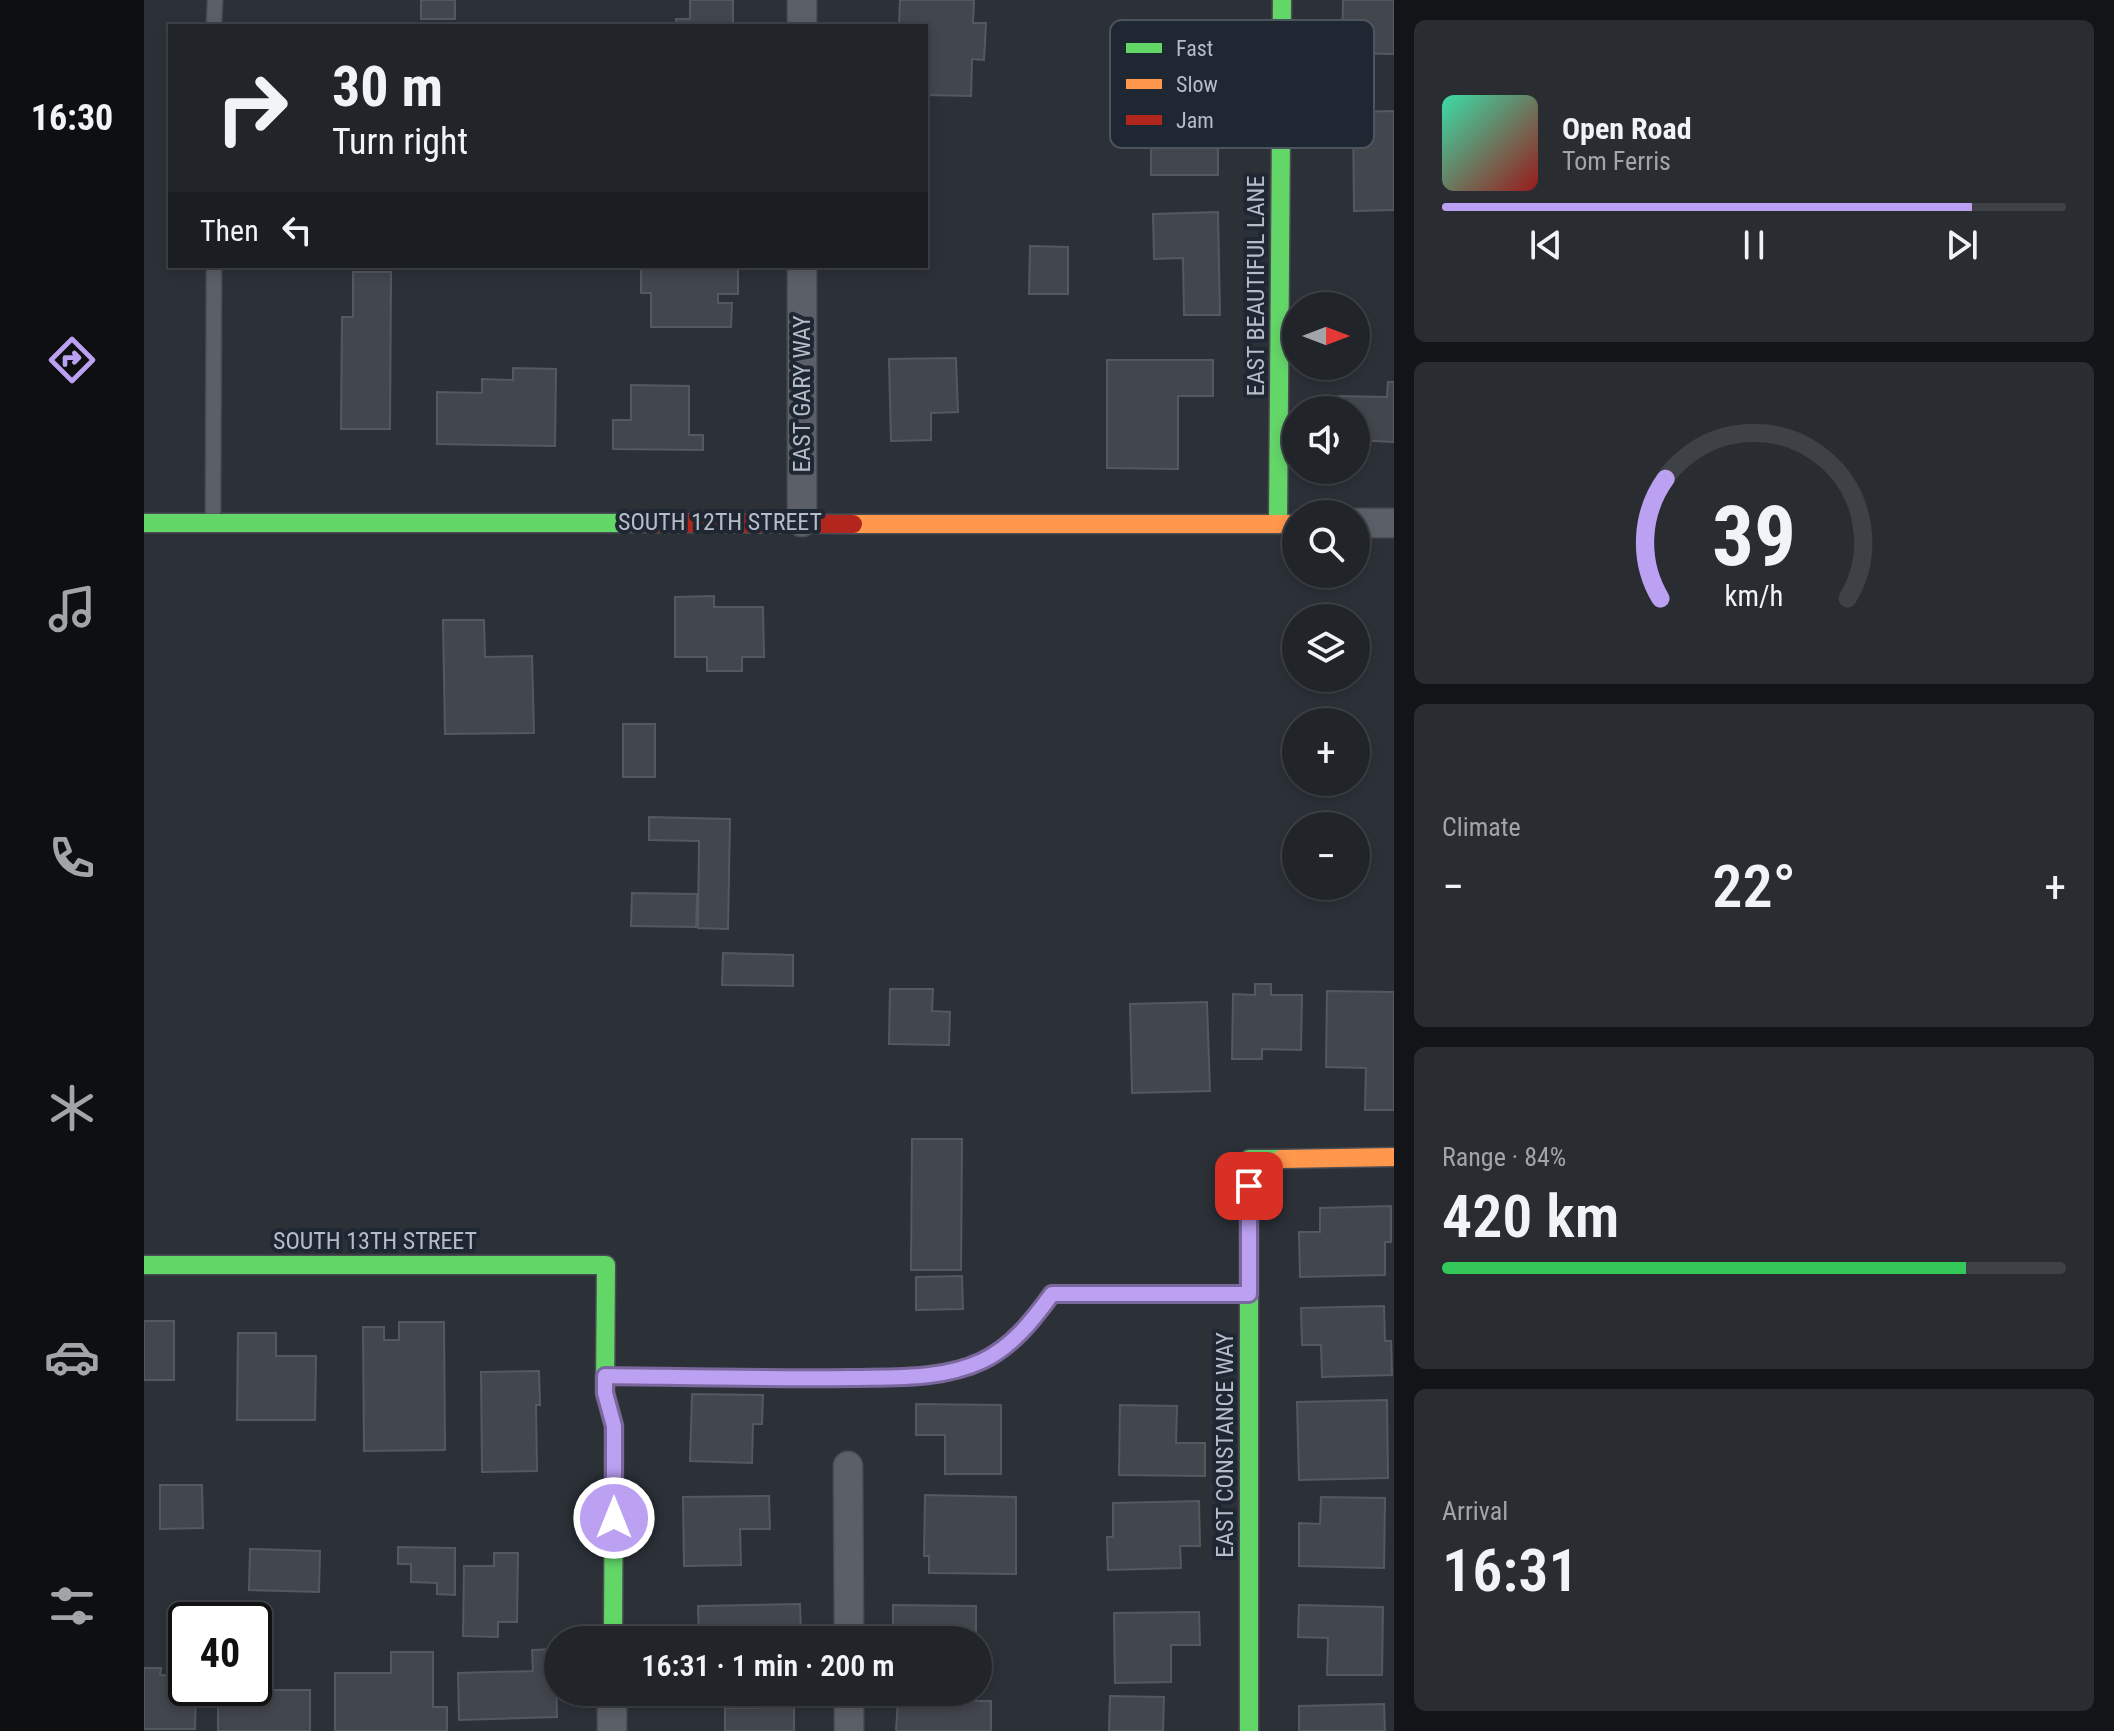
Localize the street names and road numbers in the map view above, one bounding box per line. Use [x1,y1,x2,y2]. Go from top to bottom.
street label: EAST BEAUTIFUL LANE [1242,176,1270,396]
street label: EAST GARY WAY [788,315,816,473]
street label: SOUTH 12TH STREET [618,508,822,536]
street label: SOUTH 13TH STREET [273,1227,477,1255]
street label: EAST CONSTANCE WAY [1211,1332,1239,1558]

